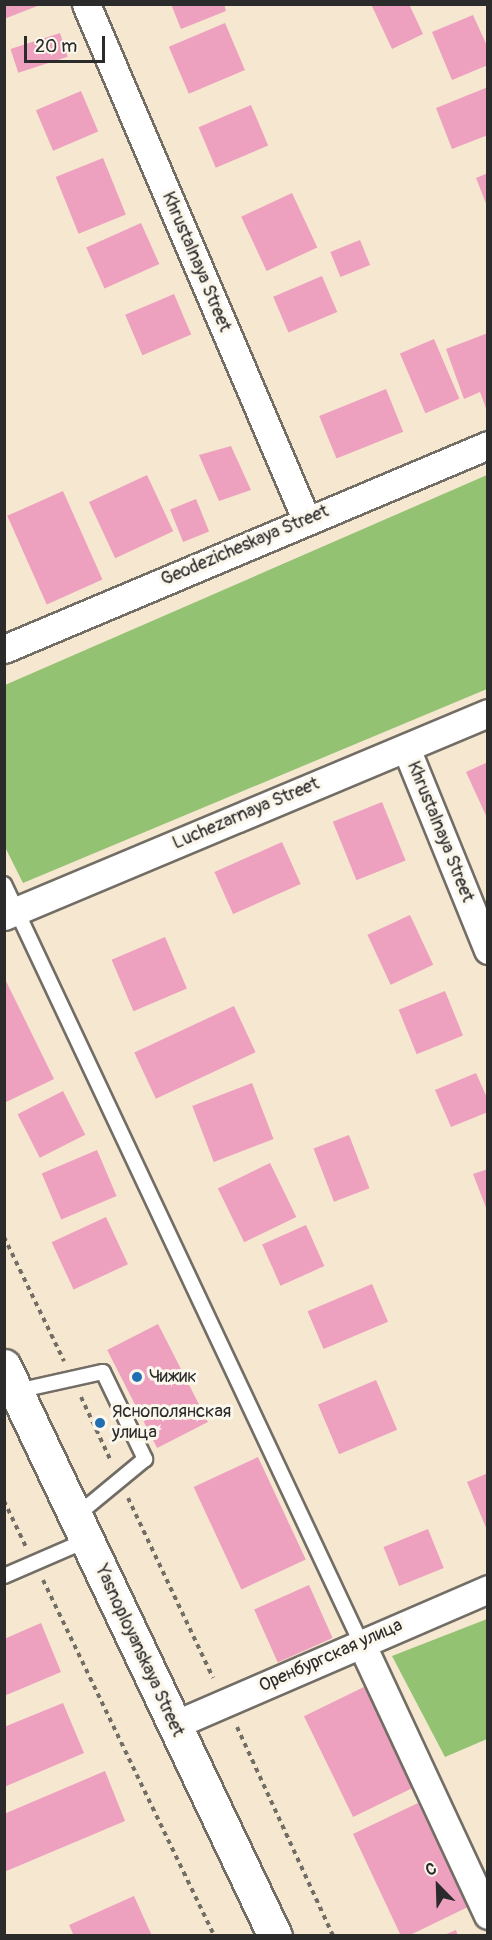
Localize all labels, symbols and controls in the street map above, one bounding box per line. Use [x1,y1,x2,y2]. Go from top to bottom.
scale bar [27,24,108,62]
text: 20 m [35,35,77,58]
street label: Khrustalnaya Street [157,189,235,335]
street label: Geodezicheskaya Street [158,501,332,591]
street label: Khrustalnaya Street [402,758,478,906]
street label: Luchezarnaya Street [169,773,323,855]
place label: Чижик [149,1366,197,1388]
marker: Чижик [130,1370,144,1384]
place label: Яснополянская улица [112,1402,231,1444]
marker: Яснополянская улица [93,1416,107,1430]
street label: Yasnoployanskaya Street [90,1562,188,1740]
street label: Оренбургская улица [256,1615,406,1697]
north arrow [408,1856,468,1916]
text: С [423,1858,439,1881]

